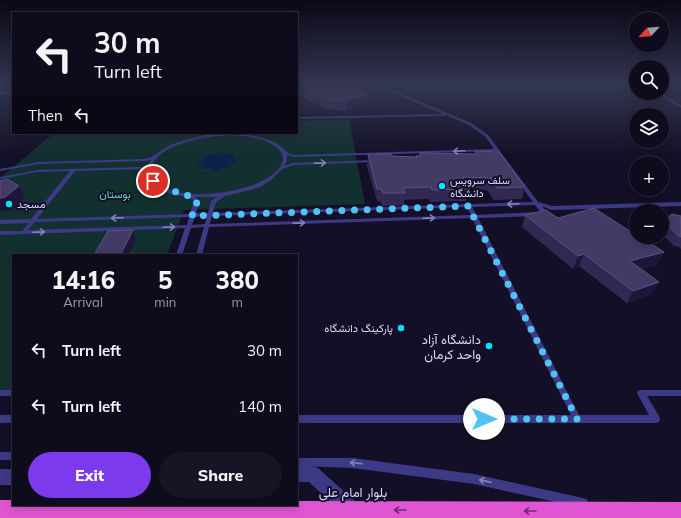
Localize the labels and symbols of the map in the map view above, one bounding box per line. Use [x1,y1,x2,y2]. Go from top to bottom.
north arrow [629,12,669,52]
one-way arrow [453,147,466,155]
one-way arrow [313,159,326,167]
pin [136,164,170,198]
place label: سلف سرویس دانشگاه [450,173,510,200]
marker: سلف سرویس دانشگاه [437,181,447,191]
park label: بوستان [99,187,131,201]
place label: مسجد [17,197,46,211]
marker: مسجد [4,199,14,209]
one-way arrow [507,201,520,208]
one-way arrow [111,214,124,222]
one-way arrow [422,214,435,222]
one-way arrow [292,219,305,226]
one-way arrow [162,224,175,231]
one-way arrow [32,228,45,236]
place label: پارکینگ دانشگاه [324,321,393,336]
marker: پارکینگ دانشگاه [396,323,406,333]
place label: دانشگاه آزاد واحد کرمان [422,331,481,363]
marker: دانشگاه آزاد واحد کرمان [484,341,494,351]
position arrow [463,398,505,440]
one-way arrow [350,459,363,467]
one-way arrow [478,476,491,484]
street label: بلوار امام علی [319,484,387,501]
one-way arrow [394,506,407,514]
one-way arrow [524,507,537,515]

